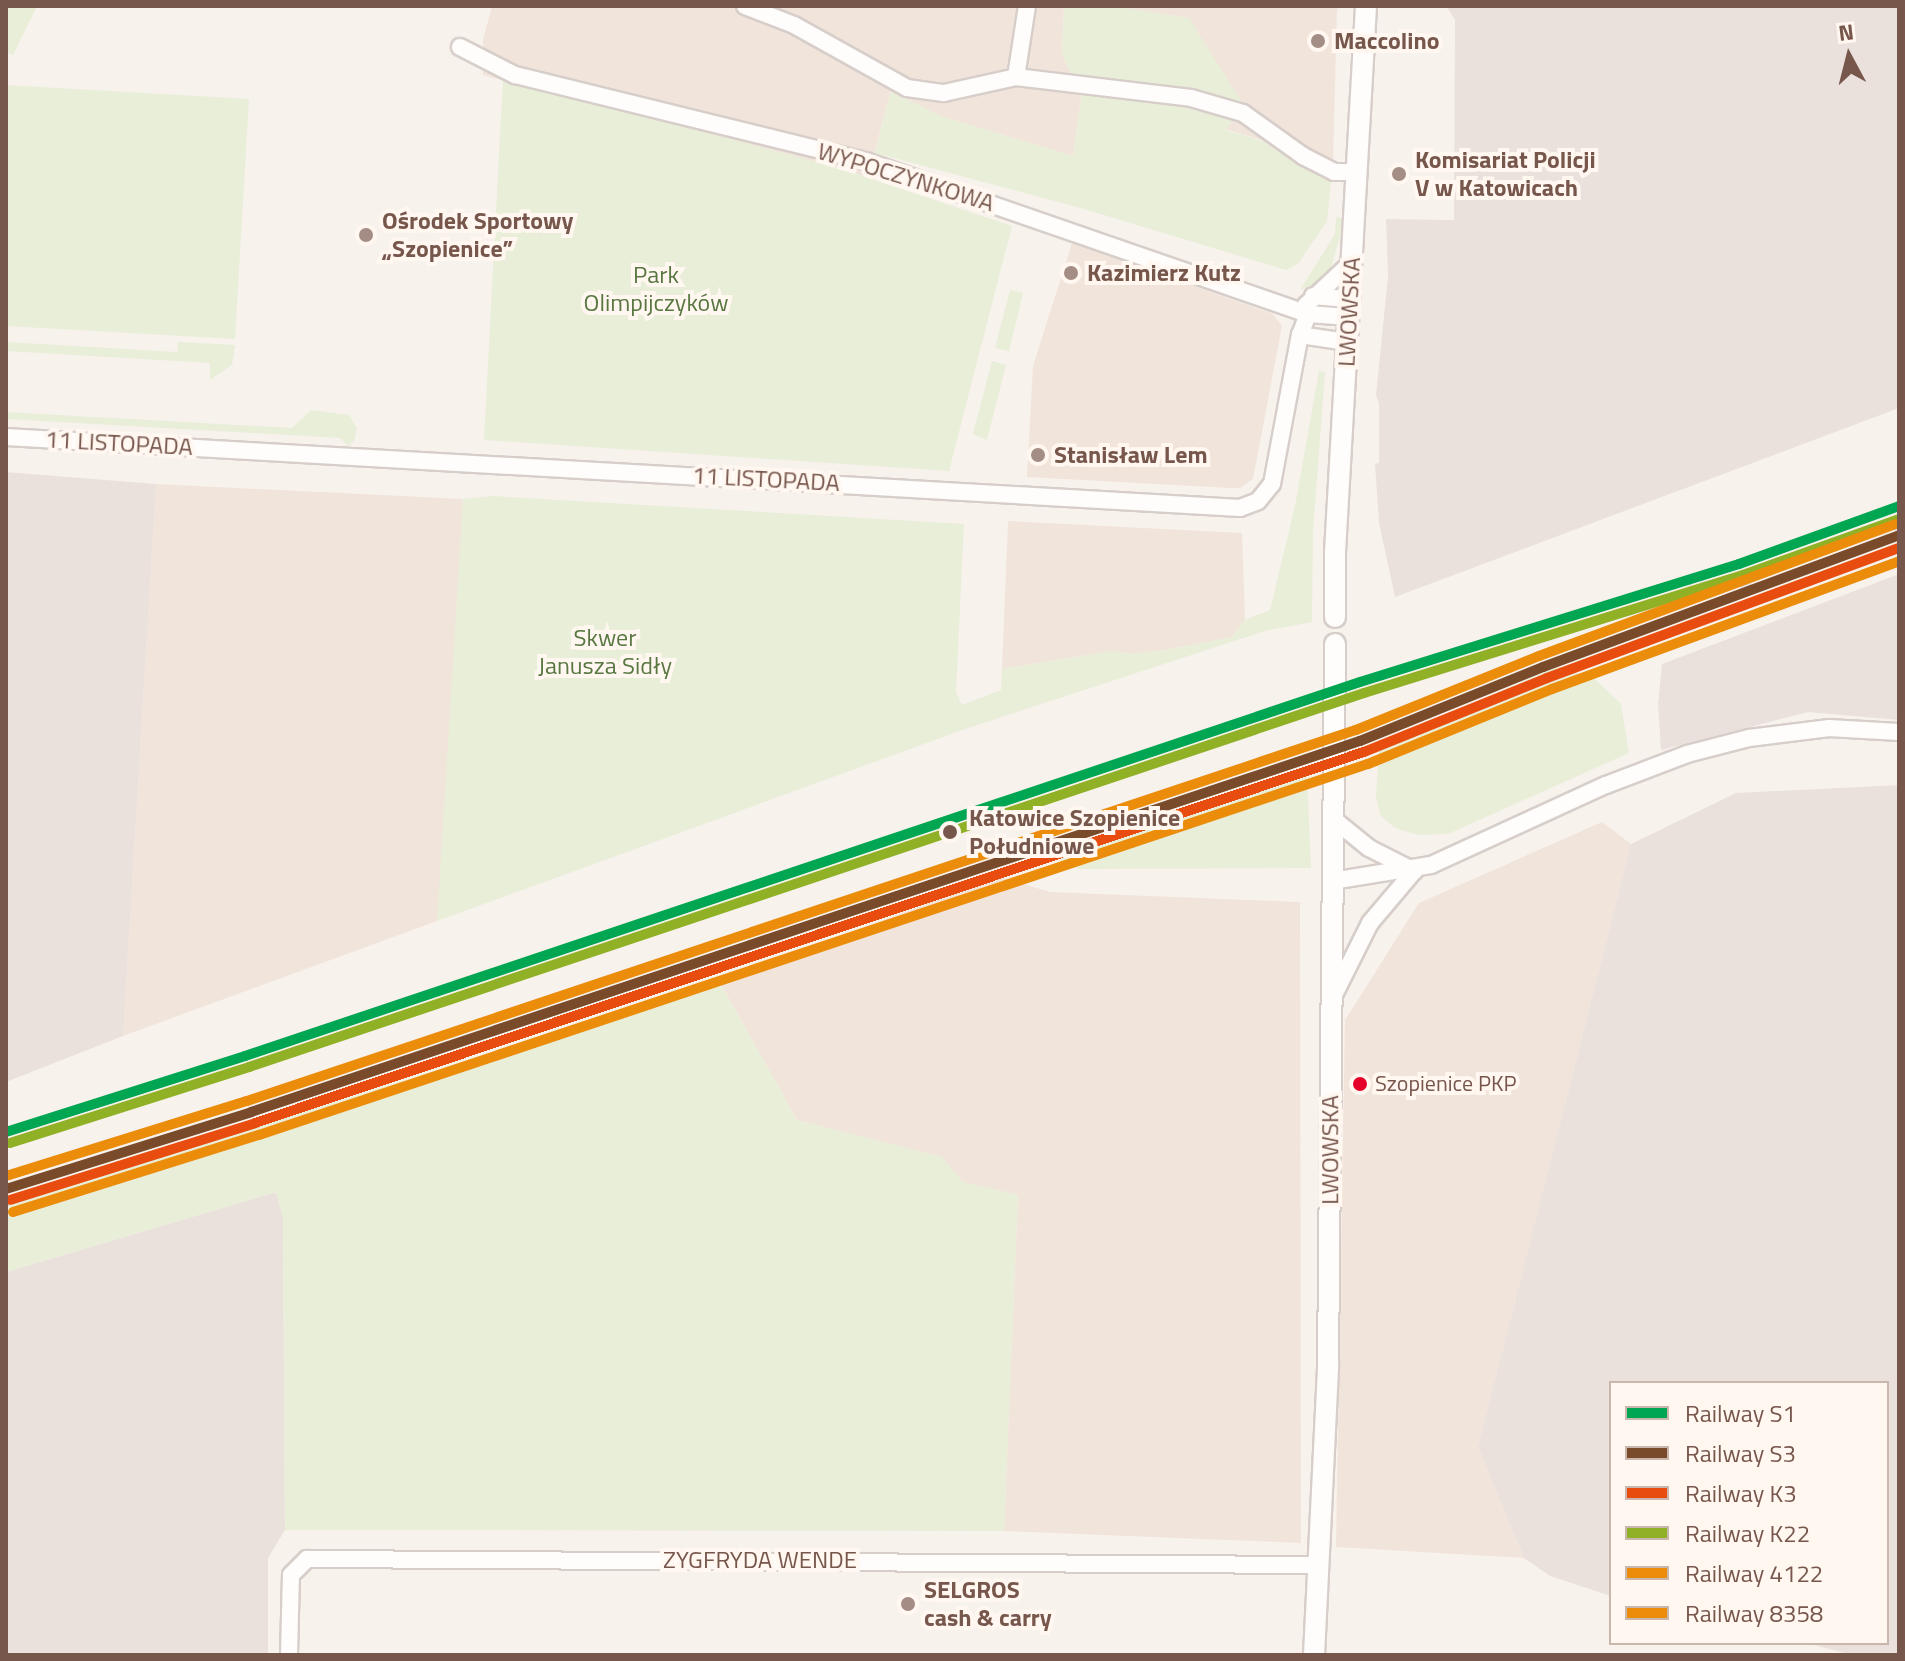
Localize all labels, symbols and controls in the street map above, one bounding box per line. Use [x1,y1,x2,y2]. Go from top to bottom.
text: N [1836,14,1856,50]
north arrow [1809,16,1889,96]
place label: Maccolino [1334,27,1440,55]
marker: Maccolino [1309,32,1327,50]
street label: WYPOCZYNKOWA [814,136,998,218]
place label: Komisariat Policji V w Katowicach [1415,146,1596,202]
marker: Komisariat Policji V w Katowicach [1390,165,1408,183]
place label: Ośrodek Sportowy „Szopienice” [382,207,574,263]
marker: Ośrodek Sportowy „Szopienice” [357,226,375,244]
street label: LWOWSKA [1332,256,1366,368]
place label: Kazimierz Kutz [1087,259,1241,287]
park label: Park Olimpijczyków [584,261,728,317]
marker: Kazimierz Kutz [1062,264,1080,282]
street label: 11 LISTOPADA [44,425,194,461]
place label: Stanisław Lem [1054,441,1208,469]
marker: Stanisław Lem [1029,446,1047,464]
street label: 11 LISTOPADA [691,461,841,497]
park label: Skwer Janusza Sidły [538,624,672,680]
place label: Katowice Szopienice Południowe [969,804,1180,860]
marker: Katowice Szopienice Południowe [938,820,962,844]
place label: Szopienice PKP [1375,1071,1517,1097]
marker: Szopienice PKP [1352,1076,1368,1092]
street label: LWOWSKA [1316,1095,1344,1205]
legend [1609,1381,1889,1645]
text: Railway S1 [1685,1395,1796,1431]
text: Railway S3 [1685,1435,1796,1471]
text: Railway K3 [1685,1475,1797,1511]
text: Railway K22 [1685,1515,1810,1551]
street label: ZYGFRYDA WENDE [663,1546,857,1574]
text: Railway 4122 [1685,1555,1823,1591]
place label: SELGROS cash & carry [924,1576,1052,1632]
marker: SELGROS cash & carry [899,1595,917,1613]
text: Railway 8358 [1685,1595,1823,1631]

